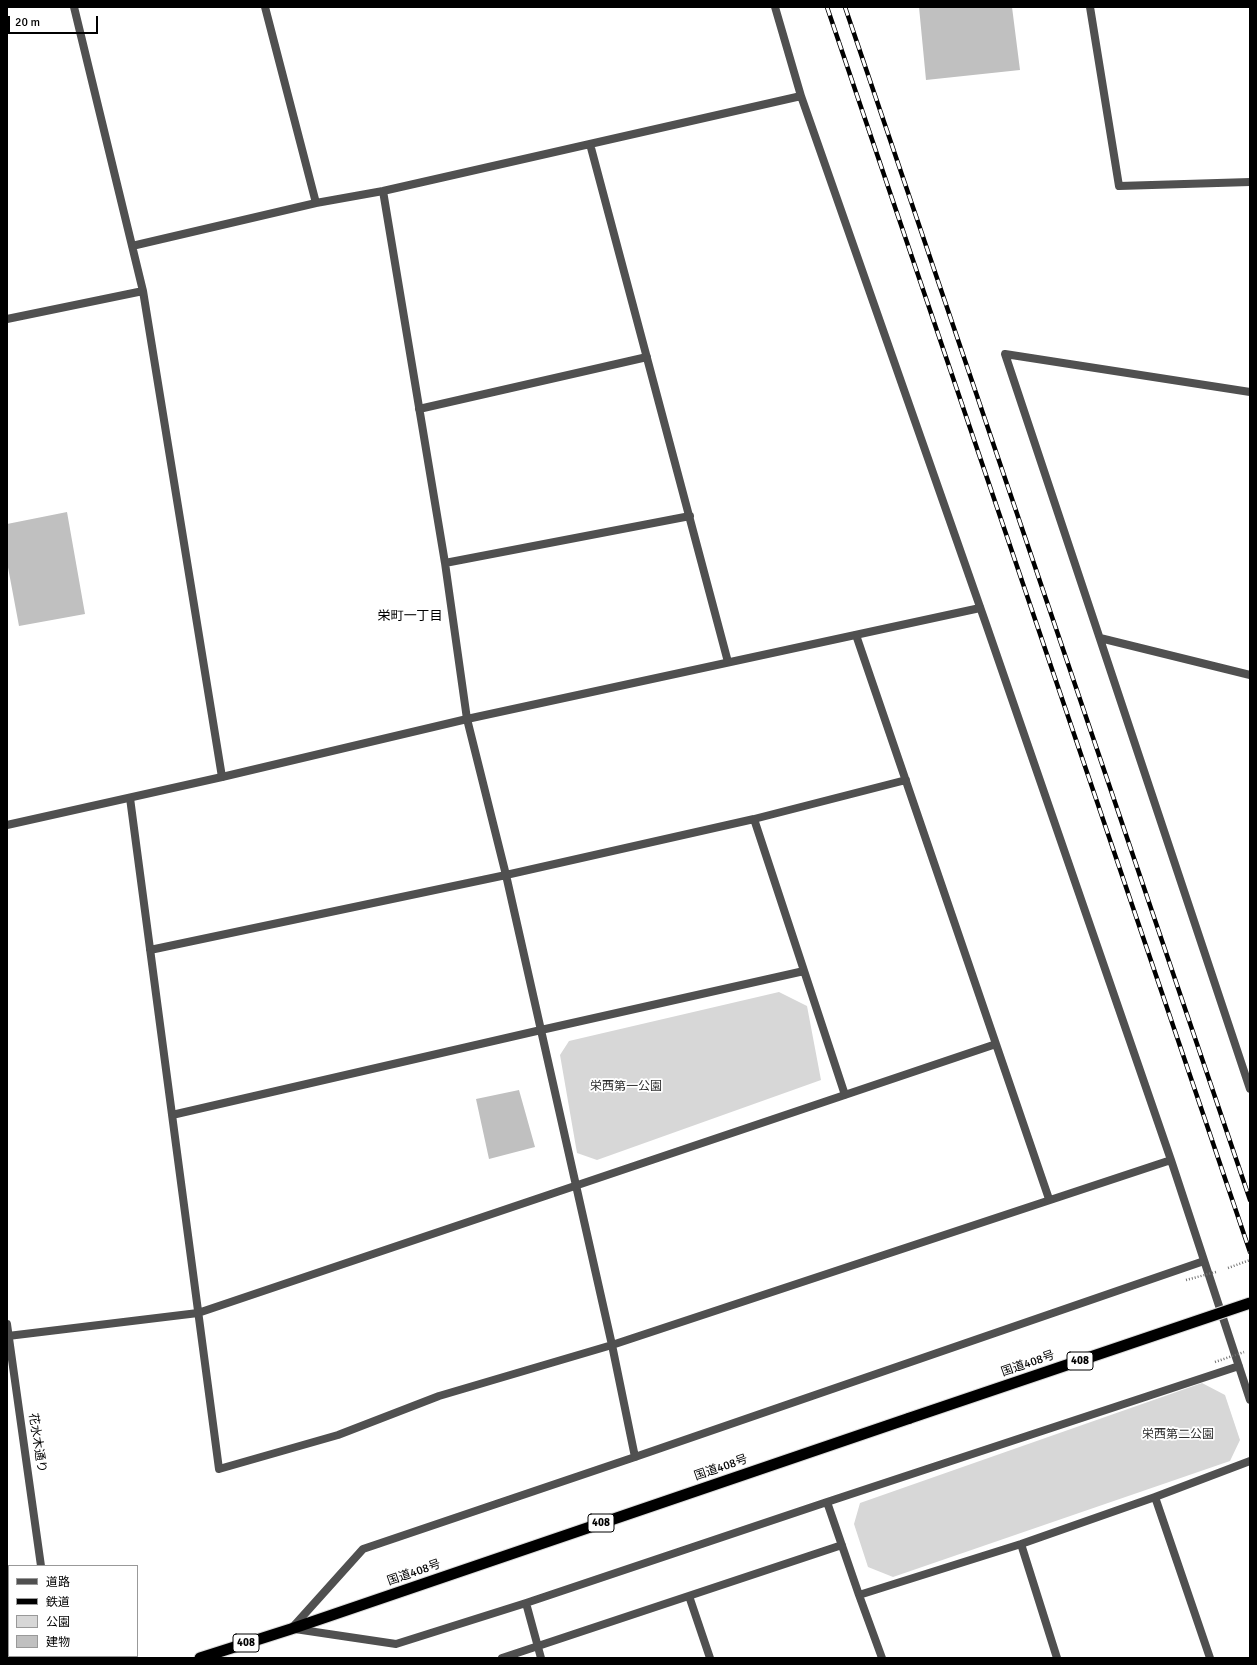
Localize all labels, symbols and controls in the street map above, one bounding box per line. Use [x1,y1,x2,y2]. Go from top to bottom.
scale bar [10,8,100,34]
text: 20 m [15,15,40,30]
district label: 栄町一丁目 [378,609,442,625]
park label: 栄西第一公園 [590,1080,662,1094]
street label: 国道408号 [999,1348,1057,1380]
road number: 408 [1067,1352,1093,1370]
street label: 花水木通り [25,1412,49,1474]
park label: 栄西第二公園 [1142,1428,1214,1442]
street label: 国道408号 [692,1452,750,1484]
road number: 408 [588,1514,614,1532]
street label: 国道408号 [385,1557,443,1589]
legend [8,1565,138,1657]
text: 道路 [46,1575,70,1590]
text: 鉄道 [46,1595,70,1610]
text: 公園 [46,1615,70,1630]
road number: 408 [233,1634,259,1652]
text: 建物 [46,1635,70,1650]

